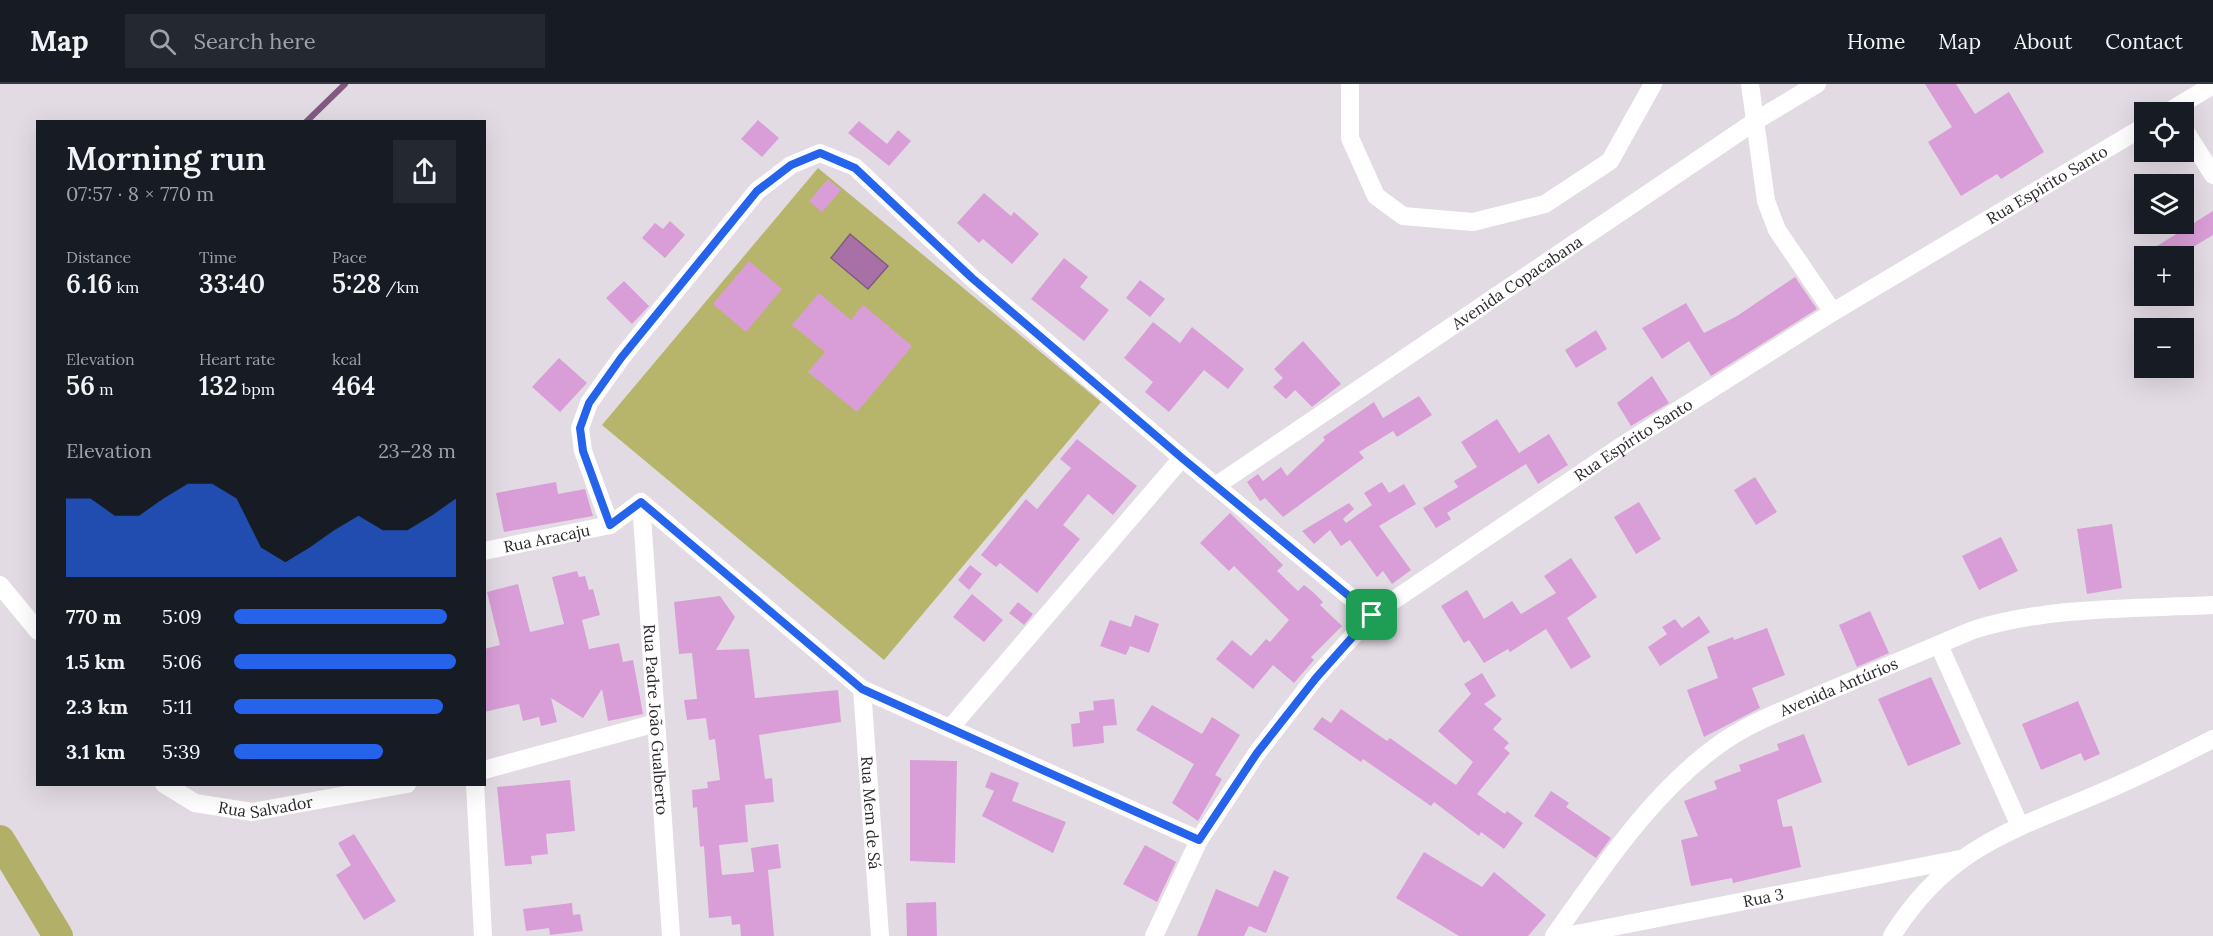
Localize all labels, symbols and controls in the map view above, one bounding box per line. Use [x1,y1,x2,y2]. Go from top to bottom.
search box [125,14,545,68]
text: Map [30,23,89,59]
icon: search [146,25,179,58]
text: Search here [194,27,316,55]
text: Home [1847,28,1905,55]
text: Map [1938,28,1981,55]
text: About [2014,28,2072,55]
text: Contact [2105,28,2183,55]
map controls [2134,102,2194,378]
button: locate [2134,102,2194,162]
text: Morning run [66,137,266,179]
button: share [393,140,456,203]
street label: Rua Espírito Santo [1983,141,2111,228]
button: layers [2134,174,2194,234]
text: 07:57 · 8 × 770 m [66,181,214,206]
street label: Avenida Copacabana [1447,231,1586,334]
button: + [2134,246,2194,306]
text: Distance [66,247,131,267]
text: Time [199,247,237,267]
text: Pace [332,247,367,267]
text: 6.16 [66,267,112,300]
text: 33:40 [199,267,265,300]
text: 5:28 [332,267,381,300]
text: km [112,277,139,297]
text: /km [381,277,419,297]
button: − [2134,318,2194,378]
text: Elevation [66,349,135,369]
text: Heart rate [199,349,275,369]
text: kcal [332,349,362,369]
text: 56 [66,369,95,402]
text: 132 [199,369,238,402]
text: 464 [332,369,375,402]
text: m [95,379,114,399]
text: bpm [238,379,275,399]
street label: Rua Espírito Santo [1570,394,1696,485]
text: Elevation [66,438,152,463]
text: 23–28 m [378,438,456,463]
street label: Rua Aracaju [502,519,592,557]
pin [1346,589,1397,640]
icon: arrive [1355,598,1388,631]
text: 770 m [66,604,121,629]
text: 5:09 [162,604,202,629]
street label: Rua Padre João Gualberto [639,623,673,816]
text: 1.5 km [66,649,125,674]
text: 5:06 [162,649,202,674]
street label: Avenida Antúrios [1776,653,1901,721]
text: 2.3 km [66,694,128,719]
text: 5:11 [162,694,192,719]
text: 3.1 km [66,739,126,764]
text: 5:39 [162,739,201,764]
street label: Rua Mem de Sá [857,755,885,870]
street label: Rua Salvador [217,791,315,822]
street label: Rua 3 [1741,884,1785,911]

